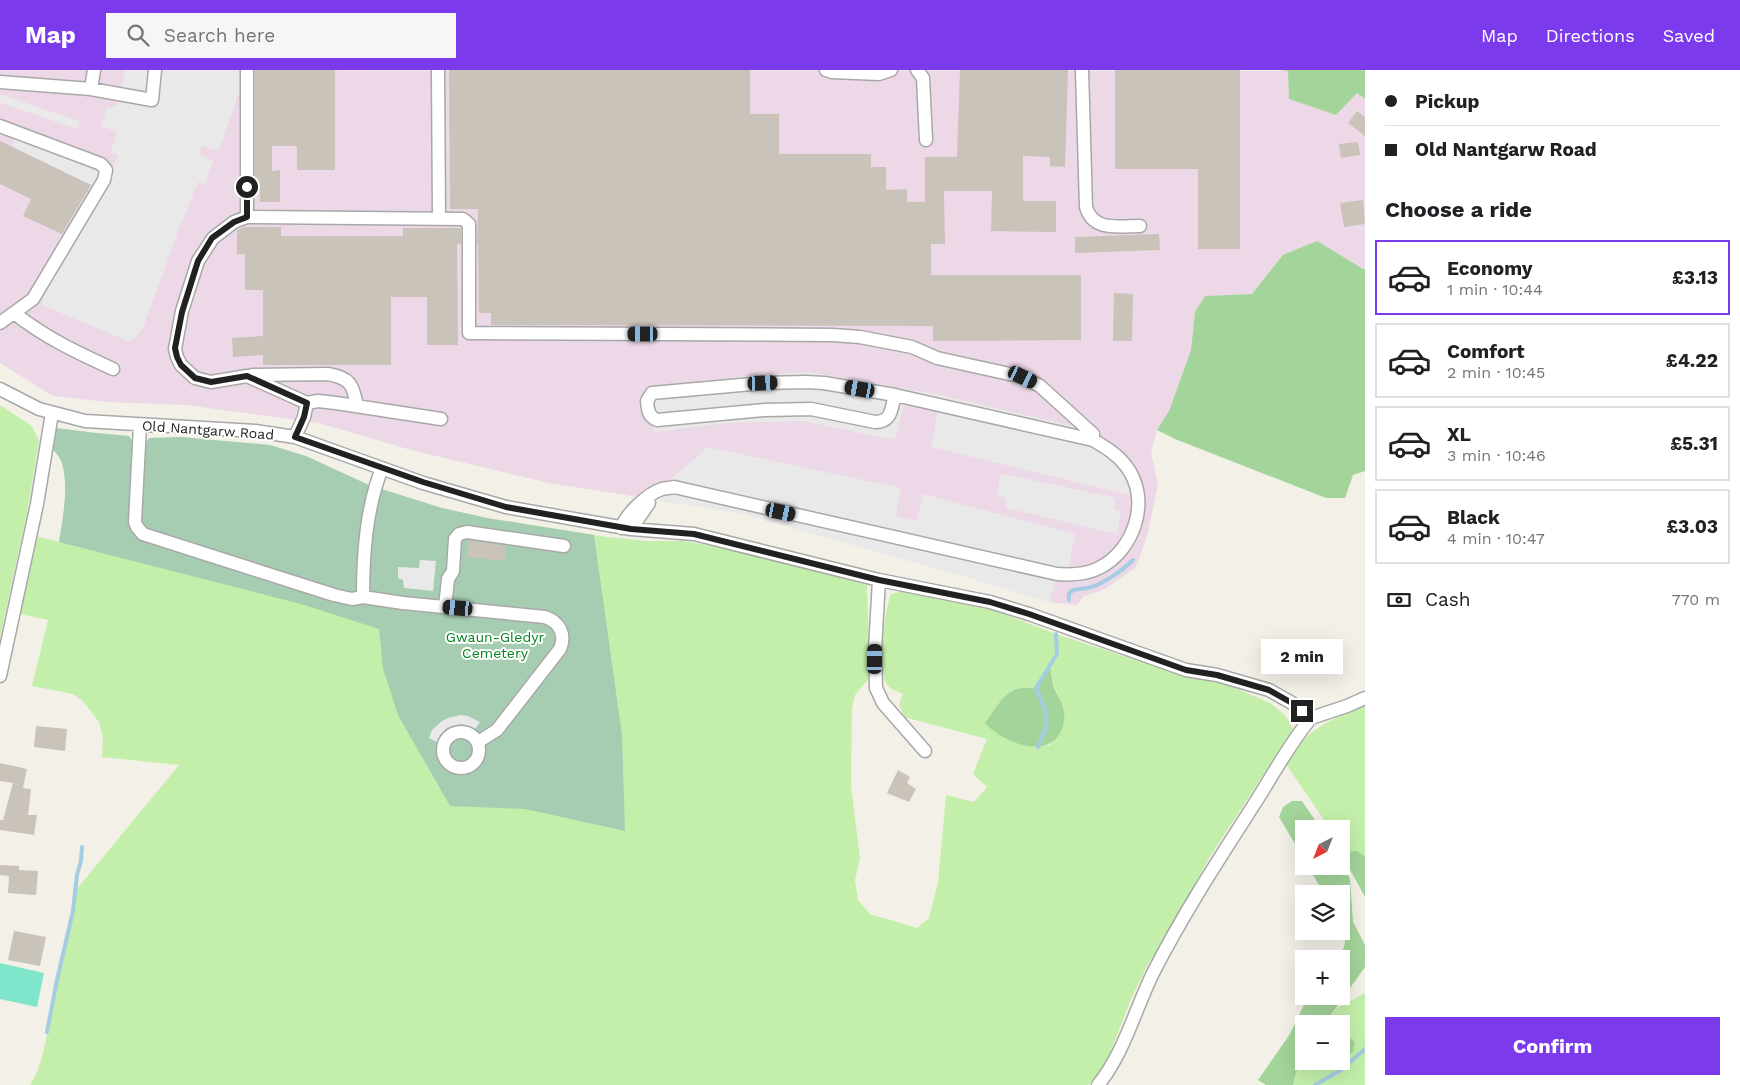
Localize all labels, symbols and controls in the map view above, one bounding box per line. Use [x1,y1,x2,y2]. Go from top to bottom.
search box [106,13,456,58]
text: Map [25,21,76,49]
icon: search [124,21,152,49]
text: Search here [164,24,275,47]
text: Map [1481,25,1518,46]
text: Directions [1546,25,1635,46]
text: Saved [1663,25,1715,46]
text: Pickup [1415,90,1479,113]
text: Old Nantgarw Road [1415,138,1597,161]
route start [236,176,258,198]
text: Choose a ride [1385,197,1532,222]
icon: car [1387,255,1432,300]
text: Economy [1447,257,1532,280]
text: £3.13 [1672,266,1718,289]
text: 1 min · 10:44 [1447,280,1543,299]
car [628,327,658,342]
icon: car [1387,338,1432,383]
text: Comfort [1447,340,1525,363]
text: £4.22 [1666,349,1718,372]
text: 2 min · 10:45 [1447,363,1545,382]
car [1006,364,1039,390]
car [747,375,778,391]
car [843,379,876,399]
street label: Old Nantgarw Road [141,417,275,443]
icon: car [1387,421,1432,466]
text: XL [1447,423,1471,446]
text: £5.31 [1670,432,1718,455]
text: 3 min · 10:46 [1447,446,1546,465]
car [764,502,797,522]
icon: car [1387,504,1432,549]
text: Black [1447,506,1500,529]
text: £3.03 [1666,515,1718,538]
text: 4 min · 10:47 [1447,529,1545,548]
icon: cash [1385,586,1413,614]
text: Cash [1425,588,1471,611]
text: 770 m [1672,590,1720,609]
car [442,599,473,617]
park label: Gwaun-Gledyr Cemetery [446,629,544,661]
callout: 2 min [1261,638,1343,674]
car [867,644,882,674]
text: 2 min [1280,647,1324,666]
route end [1291,700,1313,722]
north arrow [1295,820,1350,875]
map controls [1295,820,1350,1070]
button: layers [1295,885,1350,940]
button: + [1295,950,1350,1005]
button: − [1295,1015,1350,1070]
button: Confirm [1385,1017,1720,1075]

